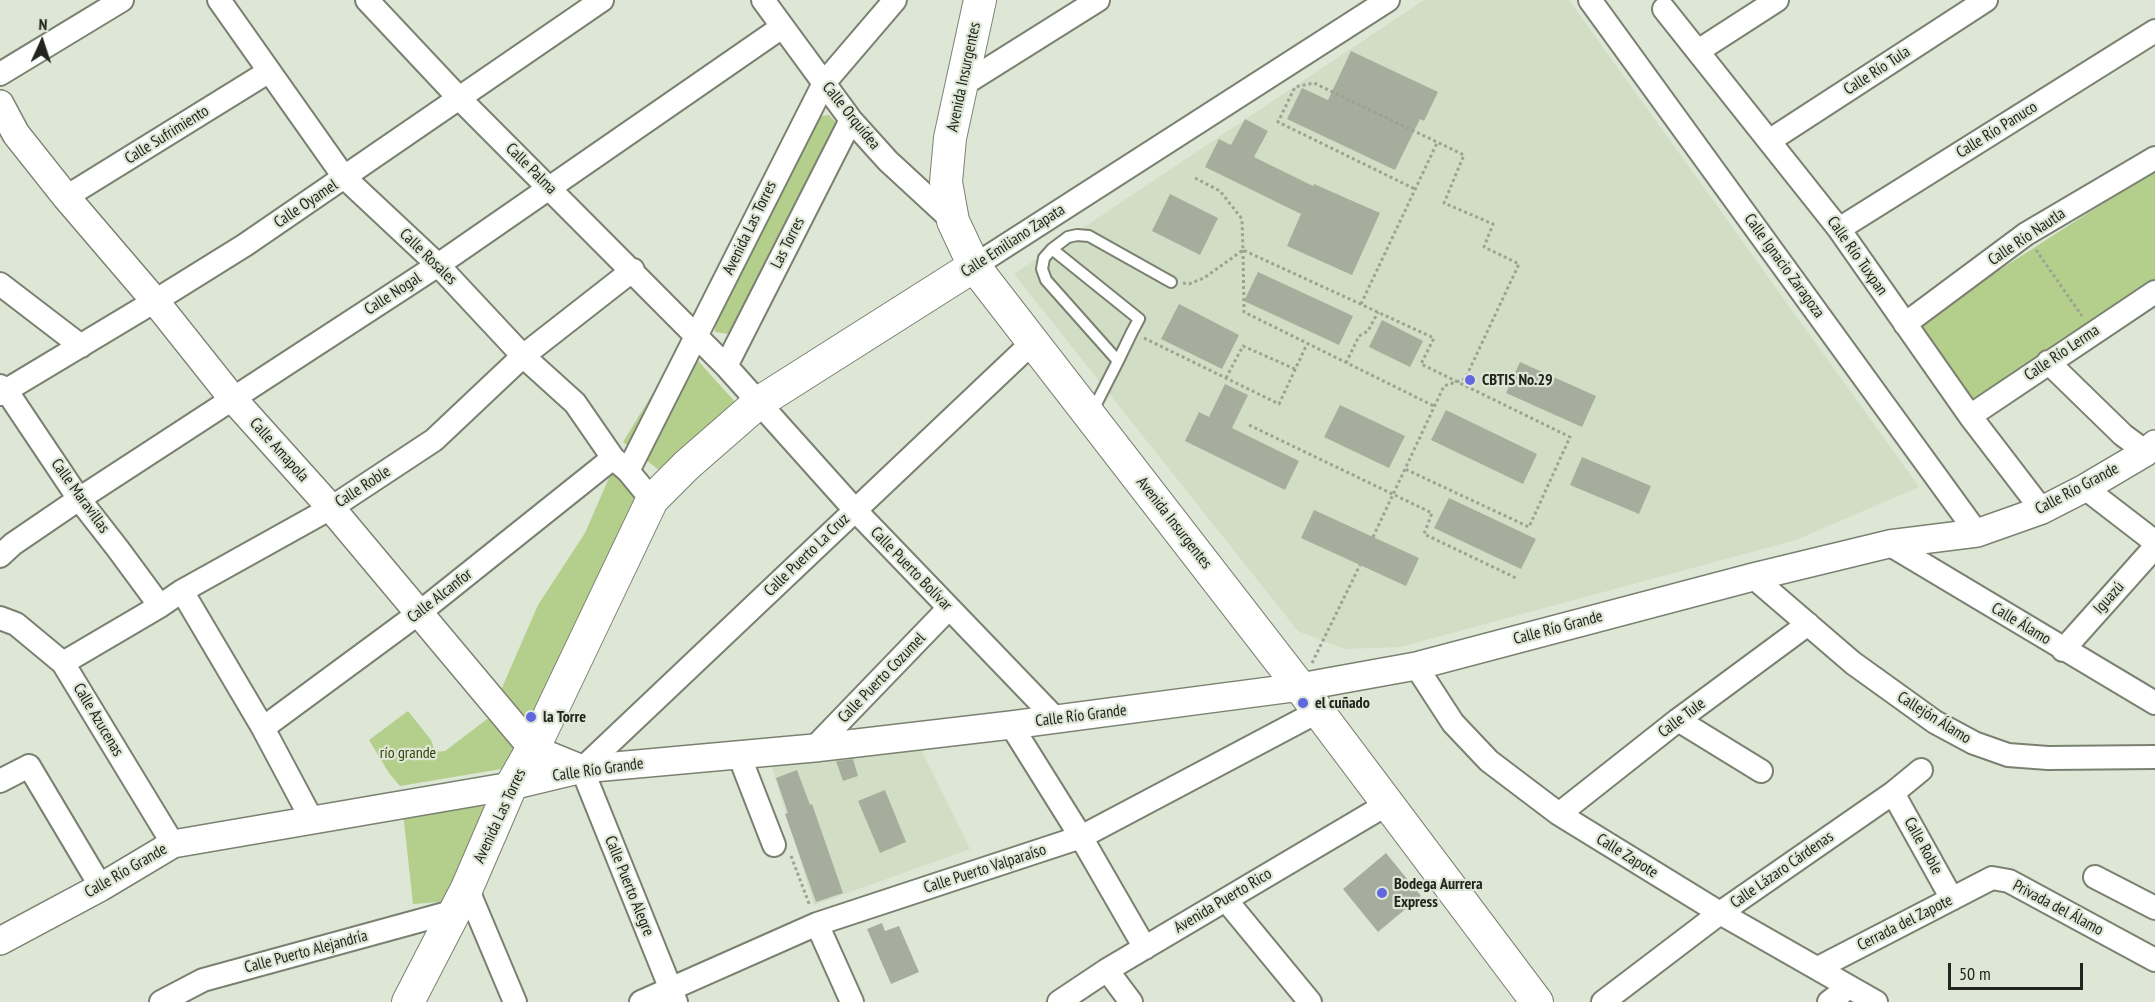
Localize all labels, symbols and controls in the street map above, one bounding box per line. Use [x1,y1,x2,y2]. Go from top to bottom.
north arrow [12,12,72,72]
text: N [38,14,48,34]
street label: Avenida Insurgentes [943,21,985,133]
street label: Calle Río Tula [1840,42,1914,100]
street label: Calle Orquídea [818,78,884,154]
street label: Calle Río Panuco [1953,98,2041,162]
street label: Calle Sufrimiento [121,102,213,168]
street label: Calle Palma [501,139,561,199]
street label: Calle Oyamel [270,176,342,232]
street label: Avenida Las Torres [719,178,781,278]
street label: Calle Emiliano Zapata [957,200,1069,282]
street label: Calle Río Nautla [1985,204,2069,270]
street label: Calle Ignacio Zaragoza [1740,210,1828,322]
street label: Calle Río Tuxpan [1823,213,1891,299]
street label: Las Torres [767,214,809,272]
street label: Calle Rosales [395,225,461,289]
street label: Calle Nogal [361,269,425,319]
street label: Calle Río Lerma [2021,321,2103,385]
place label: CBTIS No.29 [1482,370,1553,390]
marker: CBTIS No.29 [1463,373,1477,387]
street label: Calle Amapola [245,414,313,486]
street label: Calle Maravillas [47,455,113,537]
street label: Calle Río Grande [2032,459,2122,519]
street label: Calle Roble [332,462,394,512]
street label: Avenida Insurgentes [1132,473,1216,573]
street label: Calle Puerto La Cruz [760,510,854,600]
street label: Calle Puerto Bolívar [866,523,956,615]
street label: Calle Alcanfor [404,565,476,627]
street label: Iguazú [2090,578,2128,618]
street label: Calle Álamo [1988,599,2054,649]
street label: Calle Río Grande [1511,607,1605,649]
street label: Calle Puerto Cozumel [834,629,930,727]
street label: Calle Azucenas [69,680,127,760]
street label: Callejón Álamo [1894,688,1974,748]
place label: el cuñado [1315,693,1370,713]
street label: Calle Tule [1655,694,1709,742]
marker: el cuñado [1296,696,1310,710]
street label: Calle Río Grande [1034,701,1128,731]
place label: la Torre [543,707,586,727]
marker: la Torre [524,710,538,724]
park label: río grande [380,743,436,763]
street label: Calle Río Grande [551,754,645,786]
street label: Avenida Las Torres [470,766,530,866]
street label: Calle Roble [1900,814,1946,878]
street label: Calle Lázaro Cárdenas [1727,827,1837,913]
street label: Calle Zapote [1593,830,1661,882]
street label: Calle Puerto Alegre [600,833,658,939]
street label: Calle Río Grande [82,840,170,902]
street label: Calle Puerto Valparaíso [921,840,1049,898]
street label: Avenida Puerto Rico [1171,864,1275,938]
place label: Bodega Aurrera Express [1394,874,1483,912]
street label: Privada del Álamo [2010,876,2106,940]
marker: Bodega Aurrera Express [1375,886,1389,900]
street label: Cerrada del Zapote [1854,891,1956,955]
street label: Calle Puerto Alejandría [242,926,370,978]
scale bar [1951,951,2086,989]
text: 50 m [1959,962,1991,985]

